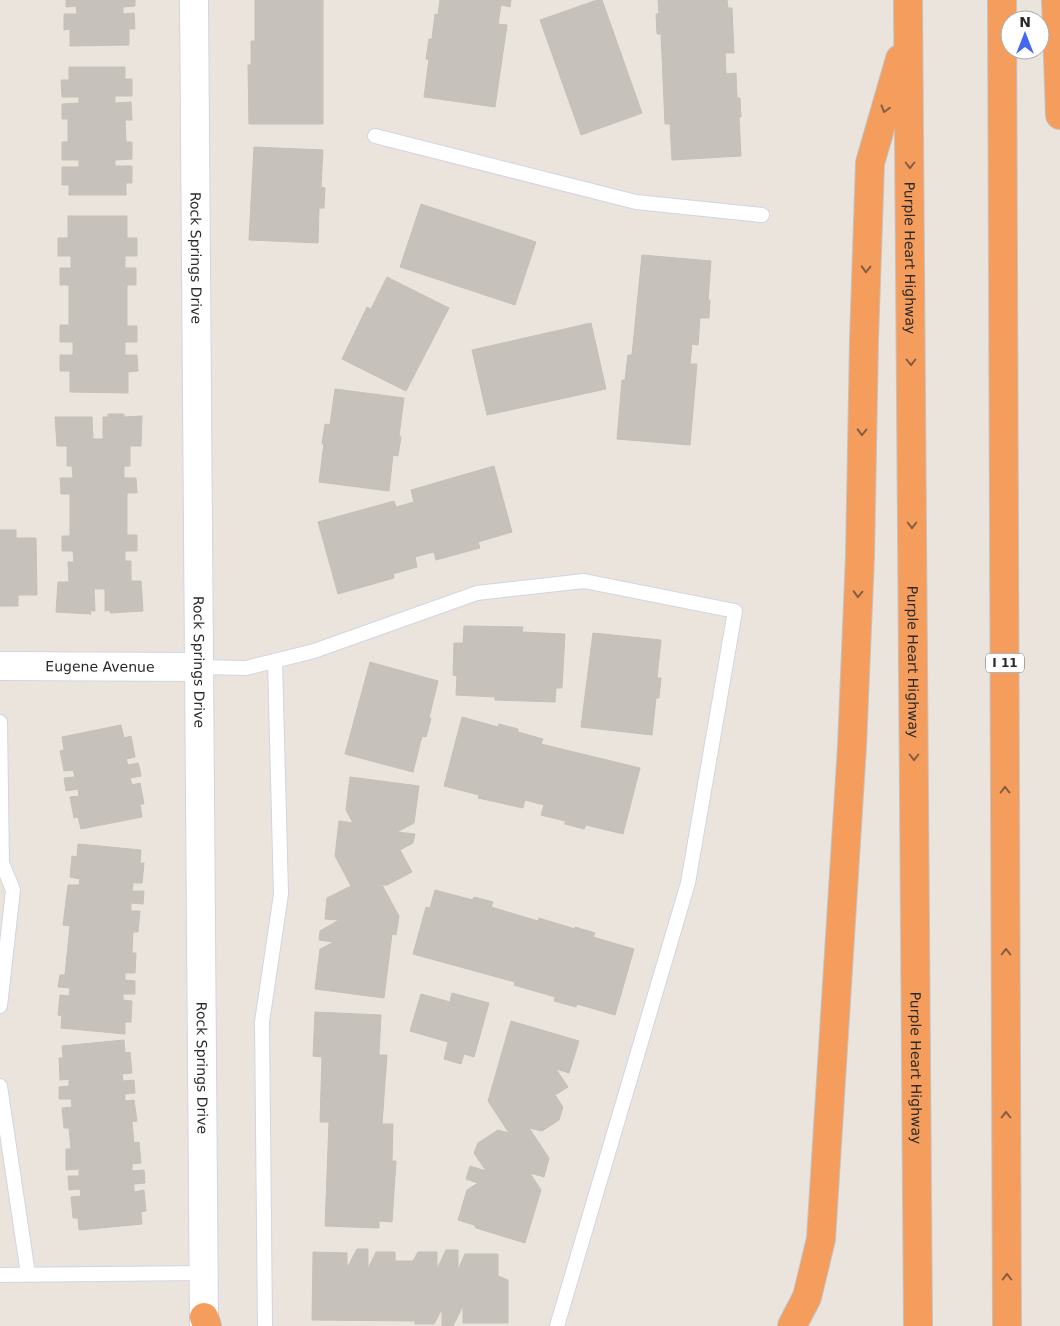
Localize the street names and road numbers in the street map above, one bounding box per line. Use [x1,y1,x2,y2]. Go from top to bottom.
street label: Purple Heart Highway [901,182,919,334]
street label: Rock Springs Drive [187,192,204,324]
street label: Purple Heart Highway [904,586,922,738]
street label: Rock Springs Drive [190,596,207,728]
road number: I 11 [986,654,1024,672]
street label: Eugene Avenue [45,658,155,675]
street label: Purple Heart Highway [907,992,925,1144]
street label: Rock Springs Drive [194,1002,211,1134]

